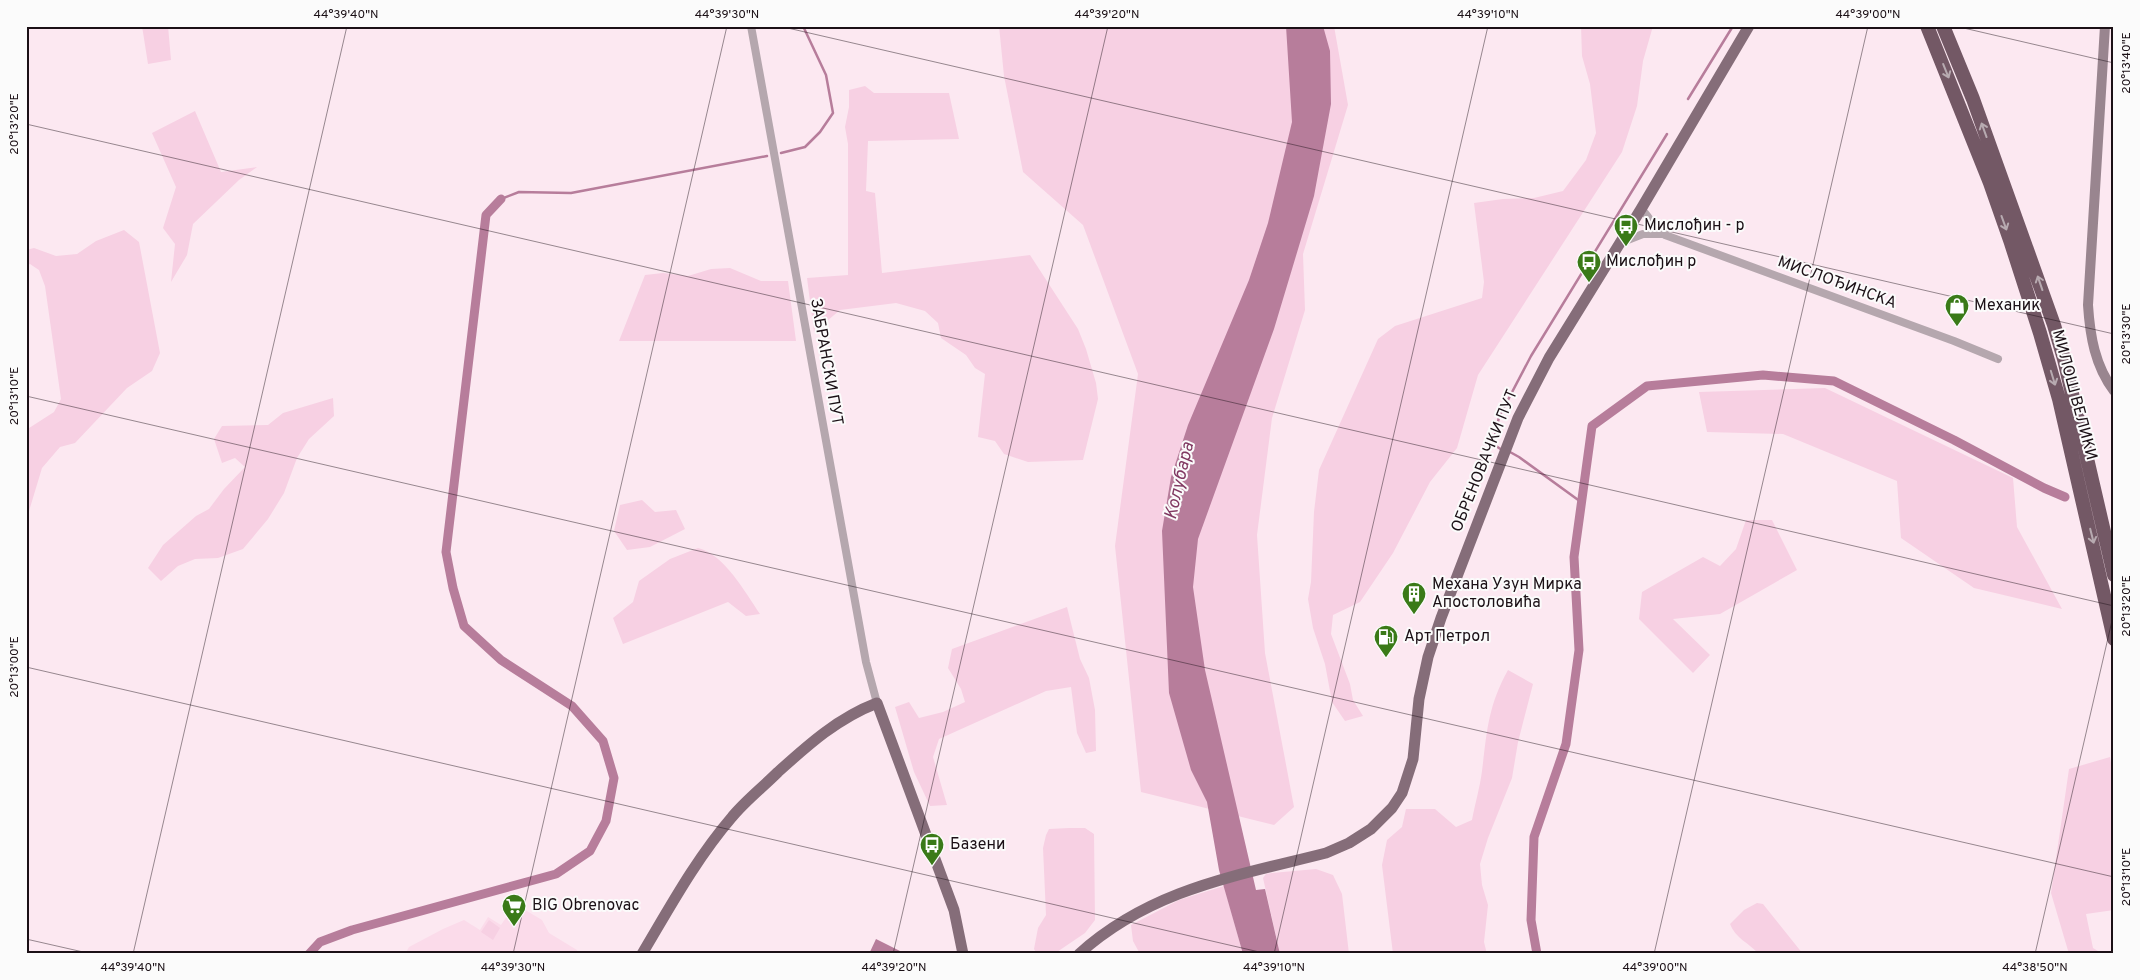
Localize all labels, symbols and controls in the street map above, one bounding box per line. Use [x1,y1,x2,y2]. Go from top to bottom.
text: 44°39'40"N [313,7,379,23]
text: 44°39'30"N [695,7,759,23]
text: 44°39'20"N [1075,7,1139,23]
text: 44°39'10"N [1457,7,1519,23]
text: 44°39'00"N [1835,7,1901,23]
text: 20°13'40"E [2119,32,2135,94]
one-way arrow [1942,64,1951,79]
text: 20°13'20"E [7,93,23,155]
one-way arrow [1979,123,1988,139]
bus stop icon: Мислођин - р [1613,213,1639,247]
one-way arrow [2000,215,2009,230]
place label: Мислођин - р [1644,216,1745,236]
bus stop icon: Мислођин р [1576,249,1602,283]
place label: Мислођин р [1606,252,1696,272]
street label: МИСЛОЂИНСКА [1775,252,1899,314]
one-way arrow [2035,276,2044,291]
shop icon: Механик [1944,293,1970,327]
place label: Механик [1974,296,2040,316]
street label: ЗАБРАНСКИ ПУТ [805,297,847,427]
text: 20°13'30"E [2119,303,2135,365]
street label: МИЛОШ ВЕЛИКИ [2047,328,2101,462]
text: 20°13'10"E [7,367,23,425]
one-way arrow [2049,370,2059,386]
street label: ОБРЕНОВАЧКИ ПУТ [1447,387,1523,535]
water label: Колубара [1160,439,1200,522]
one-way arrow [2088,527,2097,543]
place label: Механа Узун Мирка Апостоловића [1432,575,1582,613]
text: 20°13'20"E [2119,575,2135,637]
building icon: Механа Узун Мирка Апостоловића [1401,581,1427,615]
fuel station icon: Арт Петрол [1373,624,1399,658]
place label: Арт Петрол [1404,627,1490,647]
text: 20°13'00"E [7,636,23,698]
bus stop icon: Базени [919,832,945,866]
place label: Базени [950,835,1005,855]
text: 20°13'10"E [2119,848,2135,906]
supermarket icon: BIG Obrenovac [501,893,527,927]
place label: BIG Obrenovac [532,896,640,916]
text: 44°39'40"N [100,960,166,976]
text: 44°39'30"N [481,960,545,976]
text: 44°39'20"N [862,960,926,976]
text: 44°39'10"N [1243,960,1305,976]
text: 44°39'00"N [1622,960,1688,976]
text: 44°38'50"N [2002,960,2068,976]

